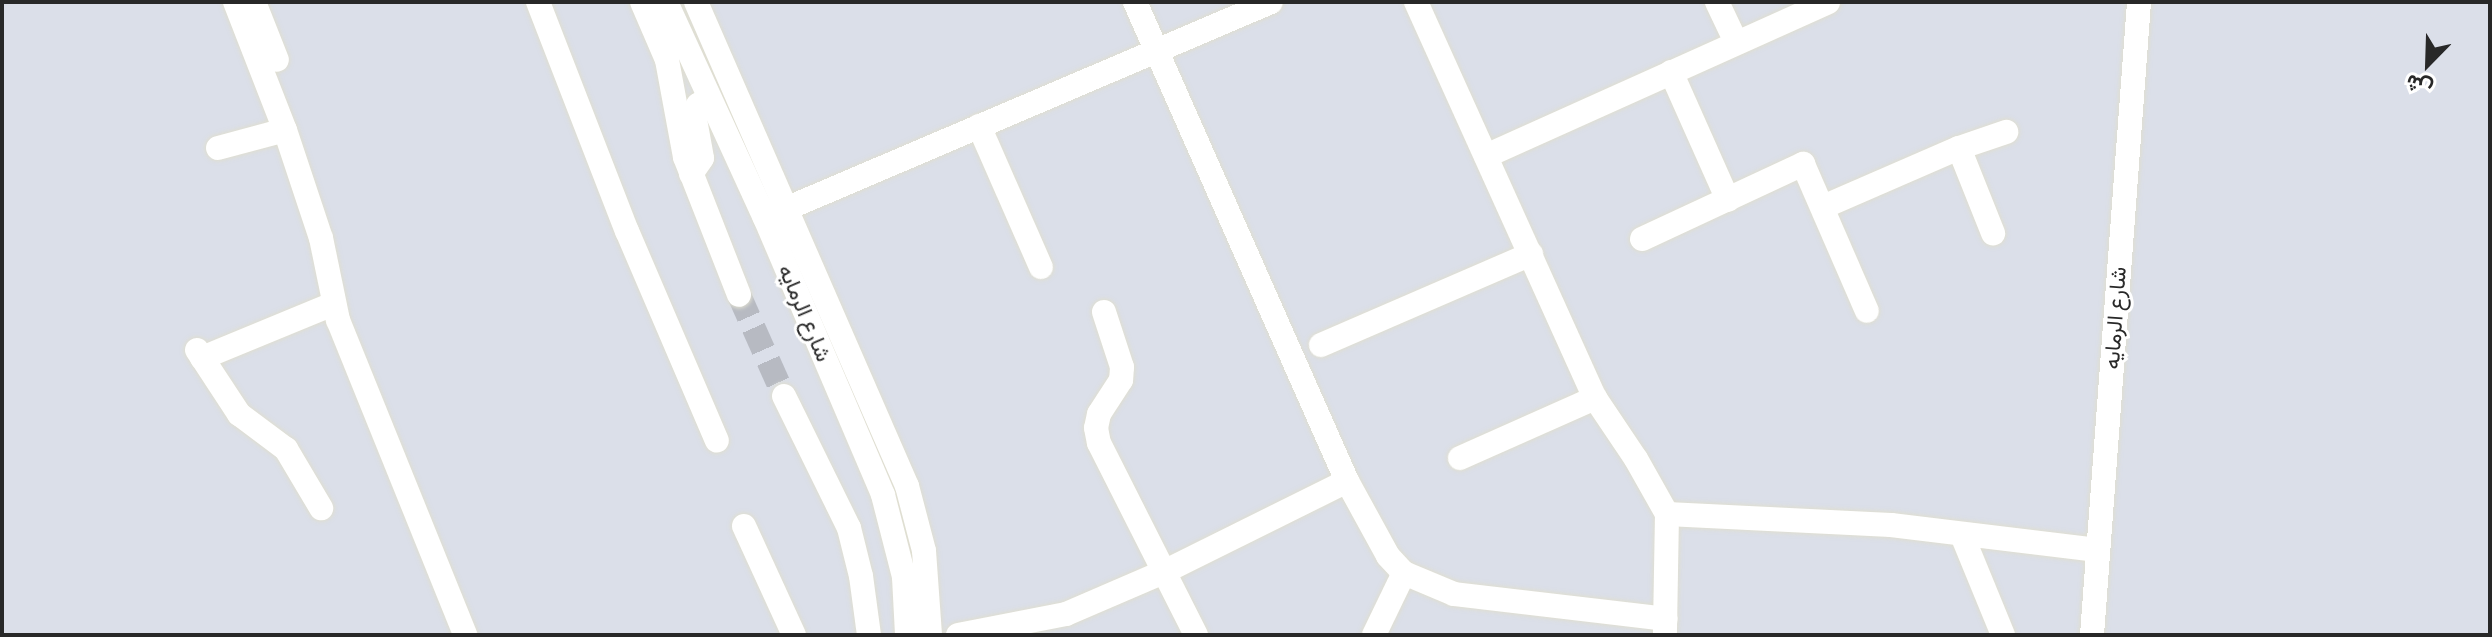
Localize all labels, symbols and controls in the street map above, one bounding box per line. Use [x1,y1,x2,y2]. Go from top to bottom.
north arrow [2388,24,2468,104]
text: ش [2401,68,2436,104]
street label: شارع الرمايه [773,260,837,366]
street label: شارع الرمايه [2098,266,2132,370]

